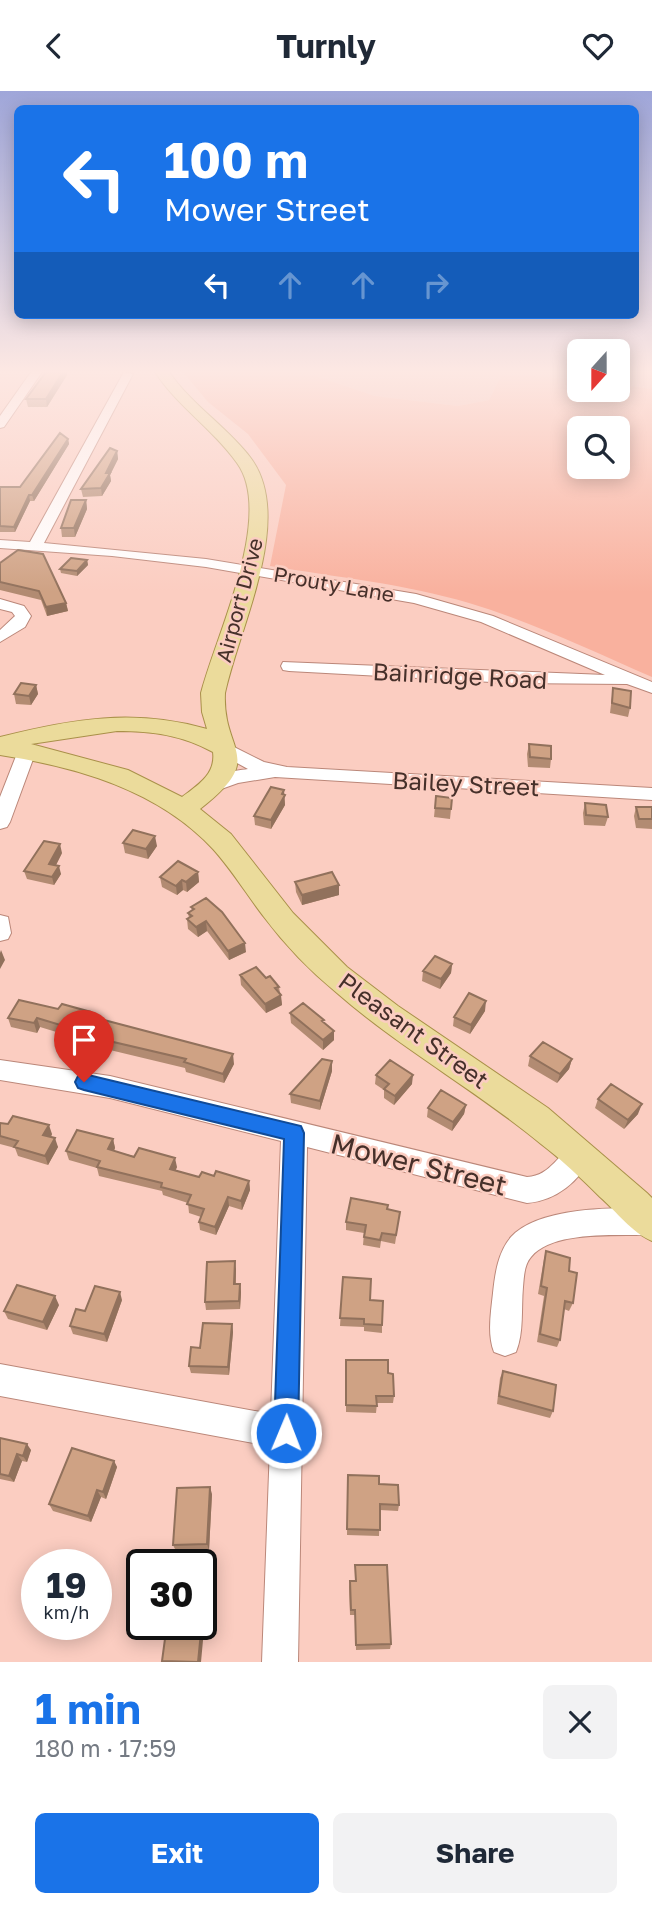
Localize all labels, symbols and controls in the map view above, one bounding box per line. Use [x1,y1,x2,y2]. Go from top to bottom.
icon: back [35,27,73,65]
text: Turnly [276,27,376,65]
icon: heart [579,27,617,65]
text: 100 m [164,130,308,189]
icon: left [49,133,140,224]
text: Mower Street [164,190,370,228]
icon: left [198,266,236,304]
icon: ahead [271,266,309,304]
icon: ahead [344,266,382,304]
icon: right [417,266,455,304]
north arrow [567,339,630,403]
map controls [567,339,630,479]
button: search [567,416,630,479]
street label: Airport Drive [210,535,268,665]
street label: Prouty Lane [272,561,396,607]
street label: Bainridge Road [372,656,548,694]
street label: Bailey Street [392,765,540,801]
street label: Pleasant Street [333,966,495,1094]
pin [54,1010,114,1082]
icon: arrive [65,1021,103,1059]
street label: Mower Street [328,1126,510,1202]
position arrow [249,1396,323,1470]
speed limit sign: 30 [126,1549,217,1640]
text: 19 [46,1564,87,1606]
text: km/h [44,1601,89,1623]
text: 1 min [35,1683,141,1733]
button: close [543,1685,617,1759]
text: 180 m · 17:59 [35,1734,176,1762]
button: Exit [35,1813,319,1893]
button: Share [333,1813,617,1893]

